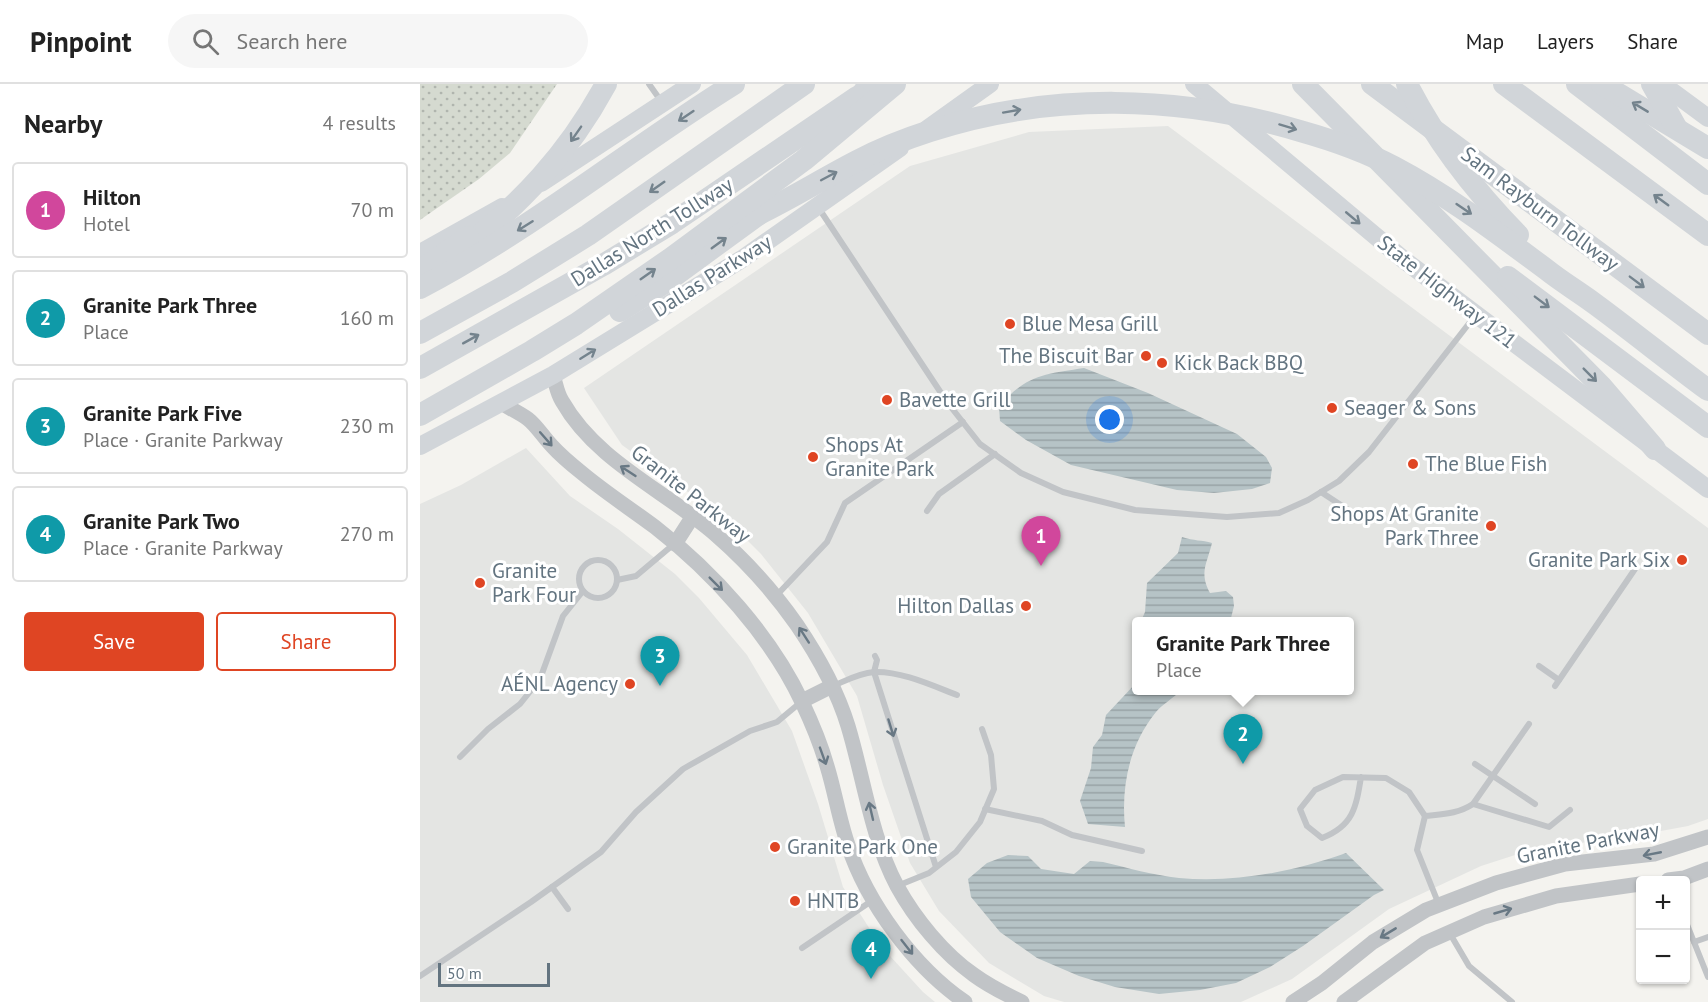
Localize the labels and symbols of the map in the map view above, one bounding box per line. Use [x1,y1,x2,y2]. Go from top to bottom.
one-way arrow [1632,100,1649,112]
one-way arrow [1001,105,1021,116]
one-way arrow [678,110,694,122]
one-way arrow [1278,122,1297,133]
one-way arrow [570,126,582,142]
street label: Sam Rayburn Tollway [1456,140,1625,277]
one-way arrow [820,170,837,182]
street label: Dallas North Tollway [566,171,738,292]
one-way arrow [650,181,666,193]
one-way arrow [1653,194,1669,206]
one-way arrow [1455,203,1472,215]
one-way arrow [1345,211,1361,224]
one-way arrow [517,221,534,233]
street label: Dallas Parkway [647,228,777,323]
street label: State Highway 121 [1372,229,1522,354]
one-way arrow [711,237,727,249]
one-way arrow [640,268,656,280]
one-way arrow [1629,276,1645,288]
one-way arrow [1534,295,1550,308]
place label: Blue Mesa Grill [1022,310,1158,337]
marker: Blue Mesa Grill [1003,317,1017,331]
one-way arrow [462,333,479,345]
place label: The Biscuit Bar [999,342,1134,369]
one-way arrow [579,347,596,359]
marker: The Biscuit Bar [1139,349,1153,363]
place label: Kick Back BBQ [1174,349,1304,376]
marker: Kick Back BBQ [1155,356,1169,370]
one-way arrow [1582,367,1597,382]
place label: Bavette Grill [899,386,1010,413]
marker: Bavette Grill [880,393,894,407]
place label: Seager & Sons [1344,394,1476,421]
marker: Seager & Sons [1325,401,1339,415]
your location [1095,405,1124,434]
one-way arrow [539,431,553,446]
place label: Shops At Granite Park [825,431,934,482]
street label: Granite Parkway [626,438,757,549]
marker: Shops At Granite Park [806,450,820,464]
place label: The Blue Fish [1425,450,1547,477]
marker: The Blue Fish [1406,457,1420,471]
one-way arrow [620,465,636,477]
place label: Shops At Granite Park Three [1330,500,1479,551]
pin: 1 [1022,516,1060,566]
marker: Shops At Granite Park Three [1484,519,1498,533]
place label: Granite Park Six [1528,546,1670,573]
marker: Granite Park Six [1675,553,1689,567]
place label: Granite Park Four [492,557,576,608]
marker: Granite Park Four [473,576,487,590]
one-way arrow [709,577,724,592]
place label: Hilton Dallas [897,592,1014,619]
marker: Hilton Dallas [1019,599,1033,613]
one-way arrow [797,627,809,644]
pin: 3 [640,636,680,686]
place label: AÉNL Agency [501,670,618,697]
marker: AÉNL Agency [623,677,637,691]
pin: 2 [1224,714,1262,764]
one-way arrow [886,718,897,737]
one-way arrow [819,746,830,764]
one-way arrow [864,802,876,821]
street label: Granite Parkway [1514,815,1662,870]
place label: Granite Park One [787,833,938,860]
marker: Granite Park One [768,840,782,854]
one-way arrow [1643,849,1662,860]
place label: HNTB [807,887,859,914]
marker: HNTB [788,894,802,908]
one-way arrow [1493,905,1512,916]
one-way arrow [1380,927,1397,939]
pin: 4 [852,930,890,979]
one-way arrow [901,939,914,955]
scale bar [438,960,550,988]

